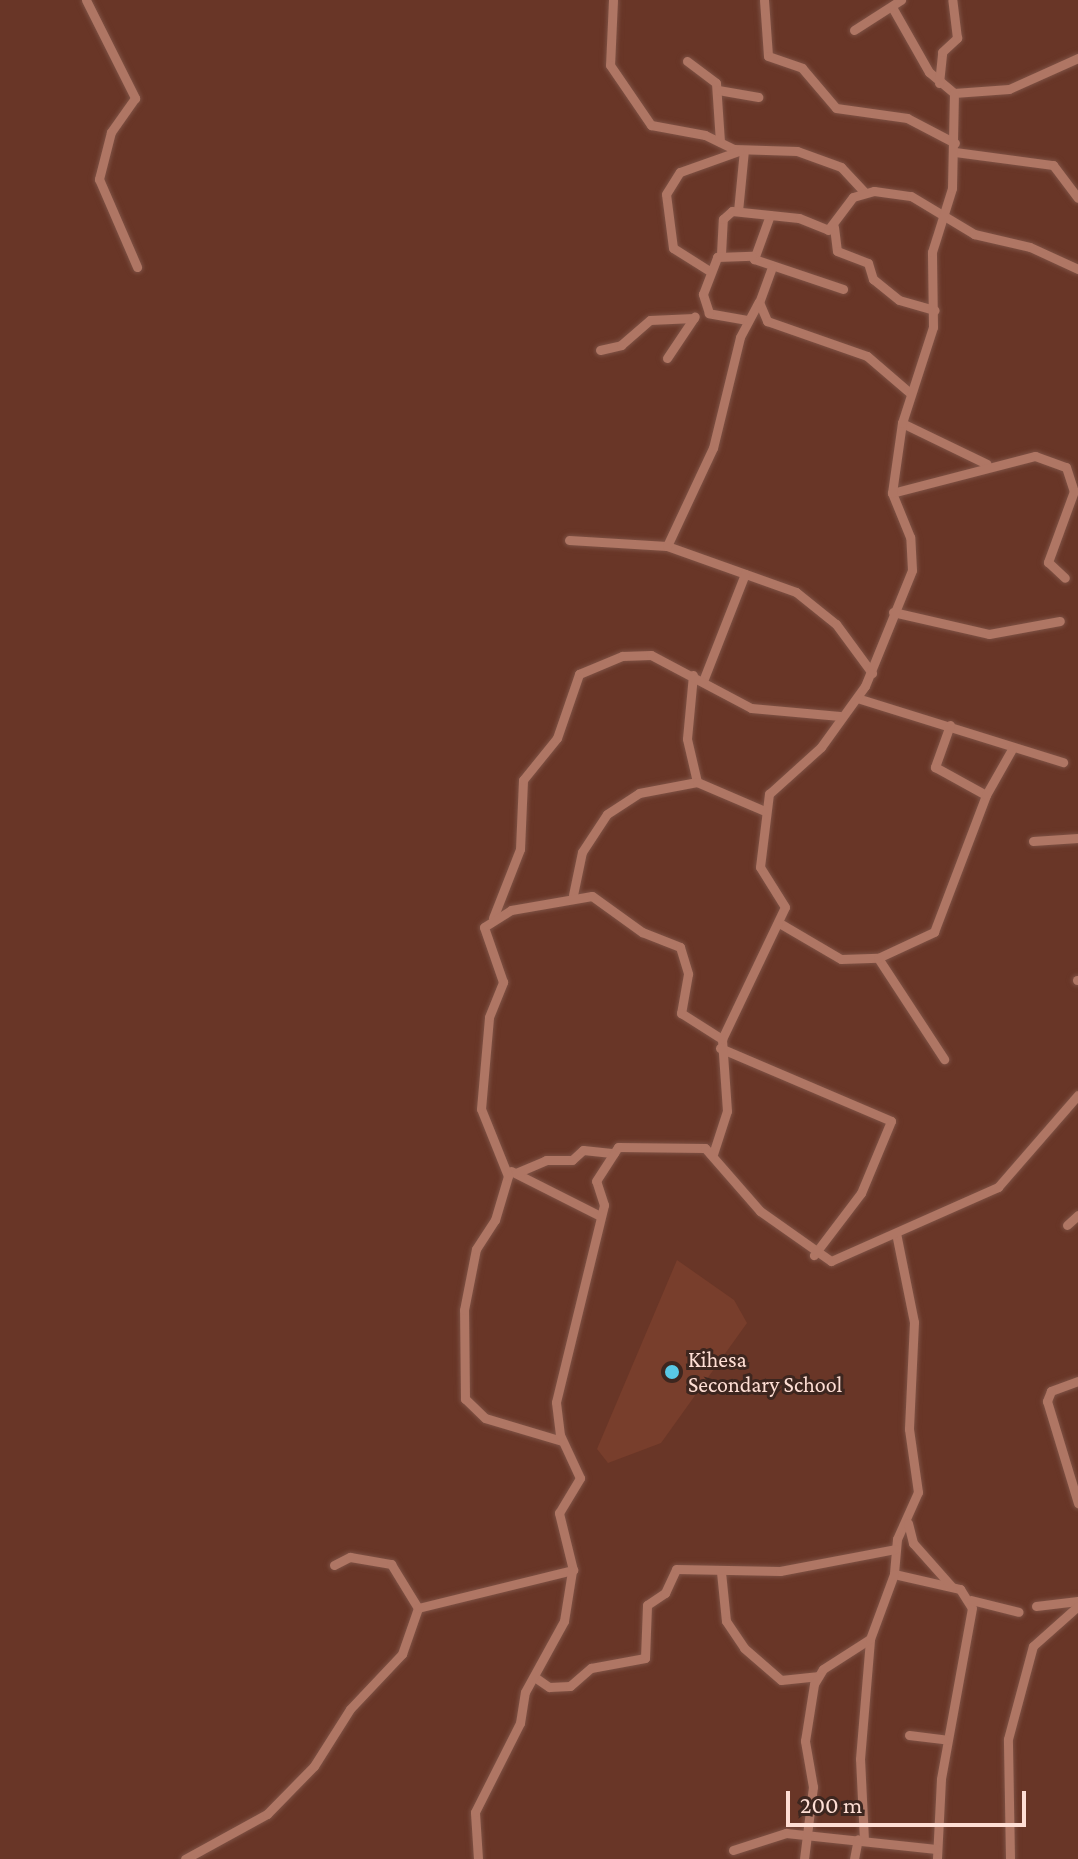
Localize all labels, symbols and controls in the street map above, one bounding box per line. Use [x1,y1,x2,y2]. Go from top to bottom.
place label: Kihesa Secondary School [688,1346,842,1398]
marker: Kihesa Secondary School [663,1363,681,1381]
scale bar [790,1775,1030,1825]
text: 200 m [800,1791,862,1818]

